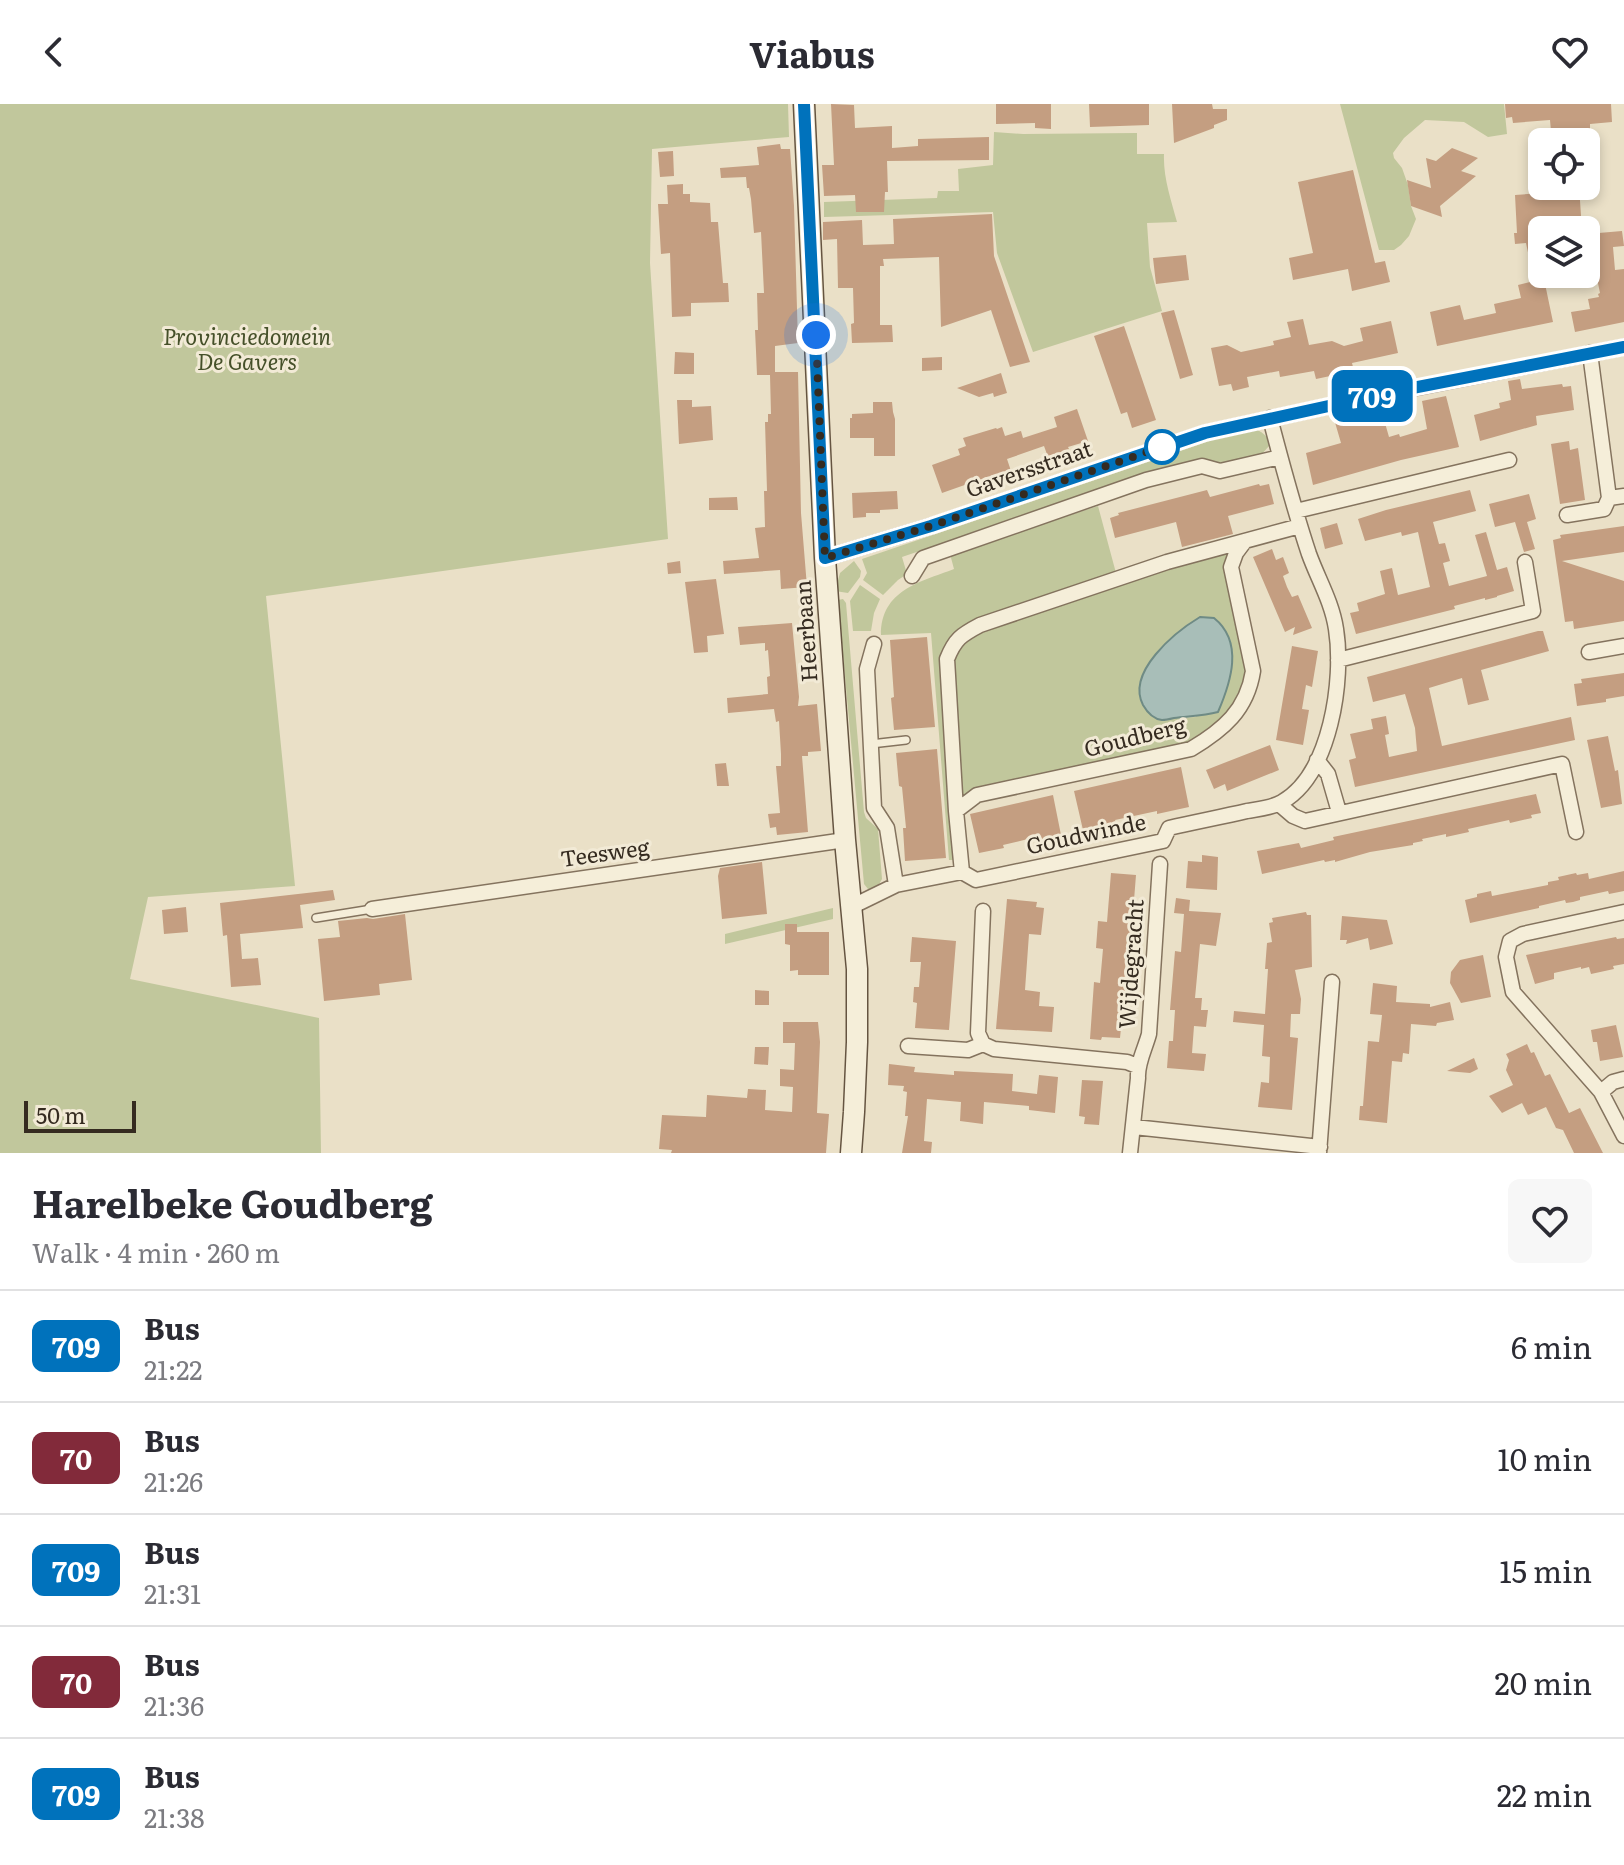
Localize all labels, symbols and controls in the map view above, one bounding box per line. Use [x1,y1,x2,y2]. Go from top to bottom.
text: Viabus [749,26,875,79]
icon: back [32,30,76,74]
icon: heart [1548,30,1592,74]
map controls [1528,128,1600,288]
button: locate [1528,128,1600,200]
button: layers [1528,216,1600,288]
your location [796,315,836,355]
park label: Provinciedomein De Gavers [163,319,331,377]
line badge: 709 [1326,370,1418,422]
text: 709 [1348,375,1396,417]
street label: Gaversstraat [961,430,1096,505]
unlabelled marker [1145,430,1179,464]
street label: Heerbaan [784,579,825,683]
street label: Goudberg [1080,707,1190,764]
street label: Goudwinde [1023,804,1149,861]
street label: Teesweg [558,829,652,874]
street label: Wijdegracht [1108,898,1151,1030]
scale bar [24,1097,136,1133]
text: 50 m [36,1098,86,1131]
text: Harelbeke Goudberg [32,1173,433,1230]
button: heart [1508,1179,1592,1263]
text: Walk · 4 min · 260 m [32,1232,280,1271]
text: Bus [144,1305,200,1349]
text: 6 min [1511,1324,1592,1368]
text: 709 [52,1325,100,1367]
text: 21:22 [144,1349,203,1388]
text: Bus [144,1417,200,1461]
text: 10 min [1498,1436,1592,1480]
text: 70 [60,1437,92,1479]
text: 21:26 [144,1461,203,1500]
text: Bus [144,1529,200,1573]
text: 15 min [1500,1548,1592,1592]
text: 709 [52,1549,100,1591]
text: 21:31 [144,1573,201,1612]
text: Bus [144,1641,200,1685]
text: 20 min [1495,1660,1592,1704]
text: 70 [60,1661,92,1703]
text: 21:36 [144,1685,204,1724]
text: Bus [144,1753,200,1797]
text: 22 min [1497,1772,1592,1816]
text: 709 [52,1773,100,1815]
text: 21:38 [144,1797,205,1836]

